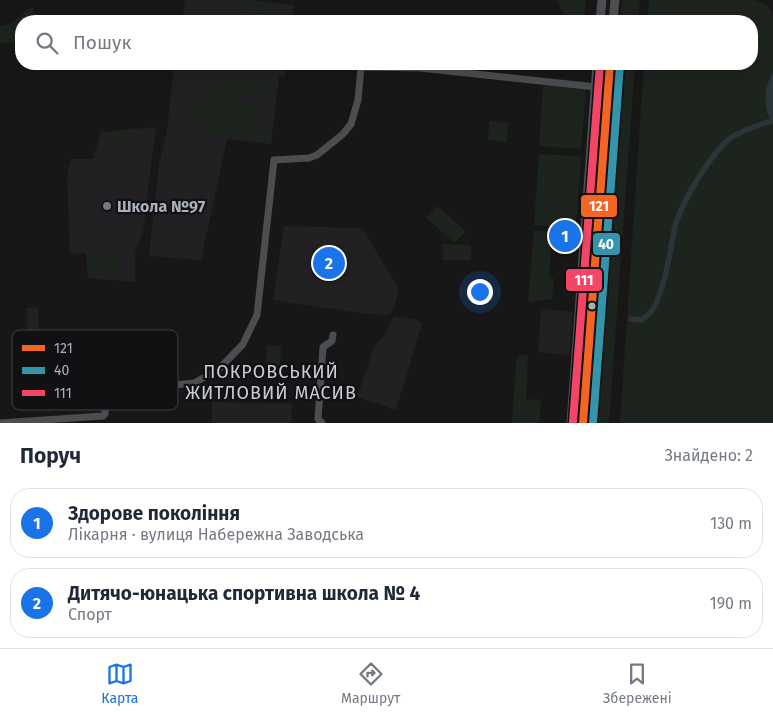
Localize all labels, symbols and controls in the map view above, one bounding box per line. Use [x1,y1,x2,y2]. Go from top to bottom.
search box [15,15,758,70]
icon: search [33,29,61,57]
text: Пошук [73,31,131,54]
line badge: 121 [580,194,618,218]
place label: Школа №97 [117,197,206,216]
text: 121 [589,198,609,215]
marker: Школа №97 [101,200,113,212]
pin: 1 [549,217,581,255]
line badge: 40 [592,232,621,256]
text: 40 [598,236,614,253]
pin: 2 [313,244,345,282]
line badge: 111 [565,268,603,292]
text: 111 [575,272,593,289]
your location [467,279,493,305]
unlabelled marker [587,301,597,311]
legend [12,330,178,410]
text: 121 [54,340,73,357]
district label: ПОКРОВСЬКИЙ ЖИТЛОВИЙ МАСИВ [185,361,357,404]
text: 40 [54,362,69,379]
text: 111 [54,385,72,402]
text: Поруч [20,443,81,469]
text: Знайдено: 2 [664,446,753,465]
text: Здорове покоління [68,502,240,525]
text: 1 [33,514,41,533]
text: 130 m [710,514,752,533]
text: Лікарня · вулиця Набережна Заводська [68,525,364,544]
text: Дитячо-юнацька спортивна школа № 4 [68,582,420,605]
text: 2 [33,594,41,613]
text: 190 m [710,594,752,613]
text: Спорт [68,605,112,624]
tab: Карта [101,660,138,707]
tab: Маршрут [341,660,400,707]
tab: Збережені [603,660,672,707]

